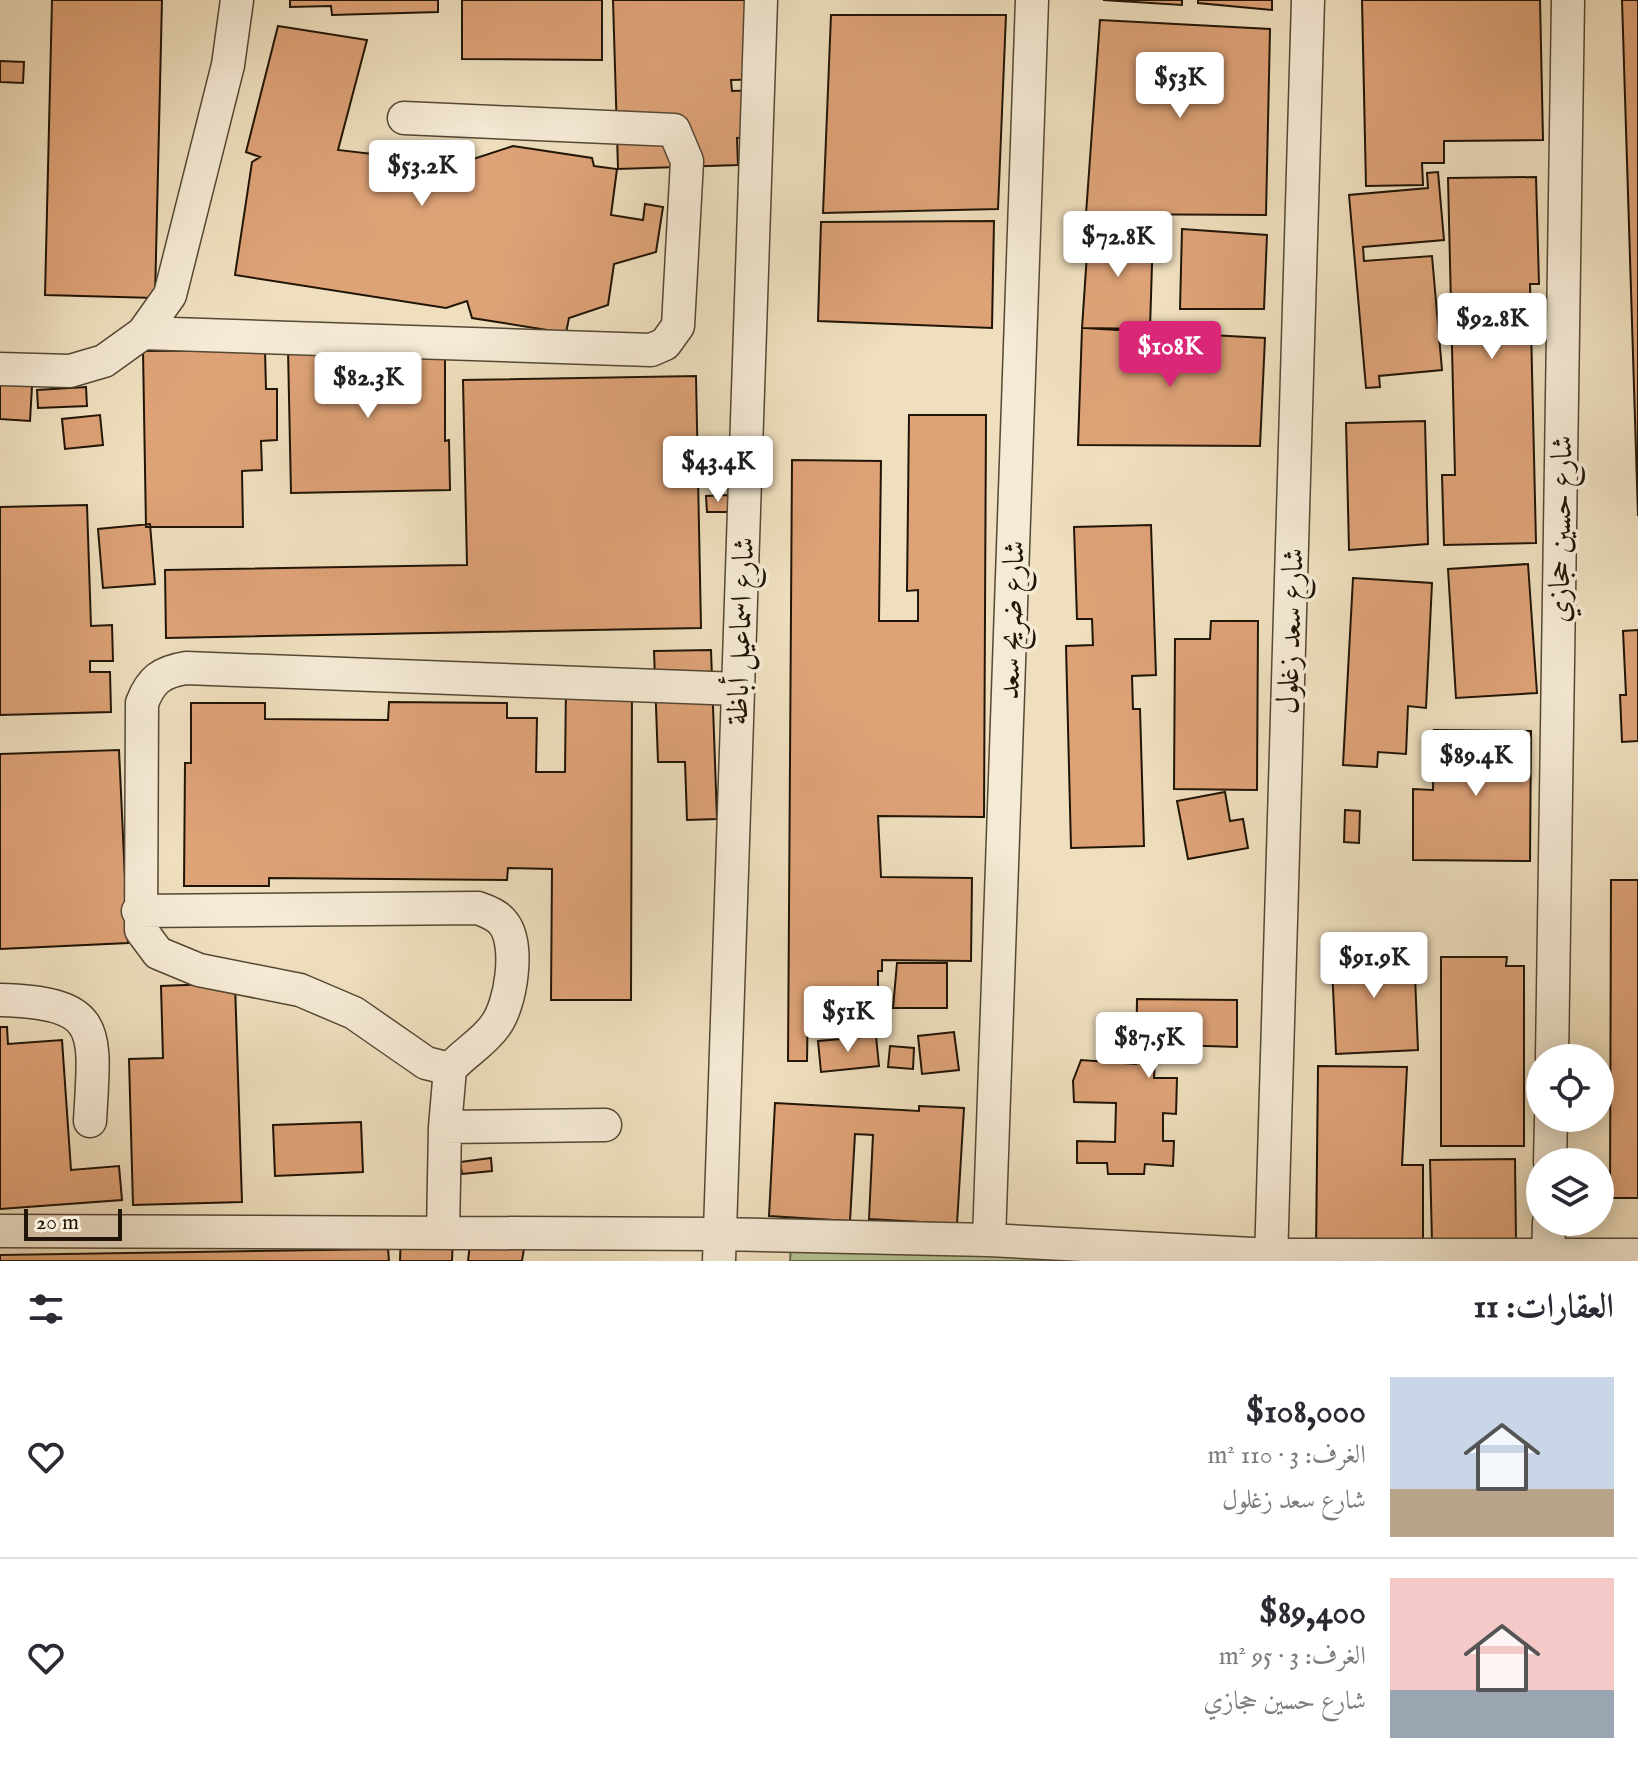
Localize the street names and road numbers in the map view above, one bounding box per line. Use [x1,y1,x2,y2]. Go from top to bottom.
street label: شارع حسين حجازي [1541,435,1587,623]
street label: شارع اسماعيل أباظة [716,536,768,726]
street label: شارع ضريح سعد [991,540,1039,700]
street label: شارع سعد زغلول [1270,547,1318,715]

